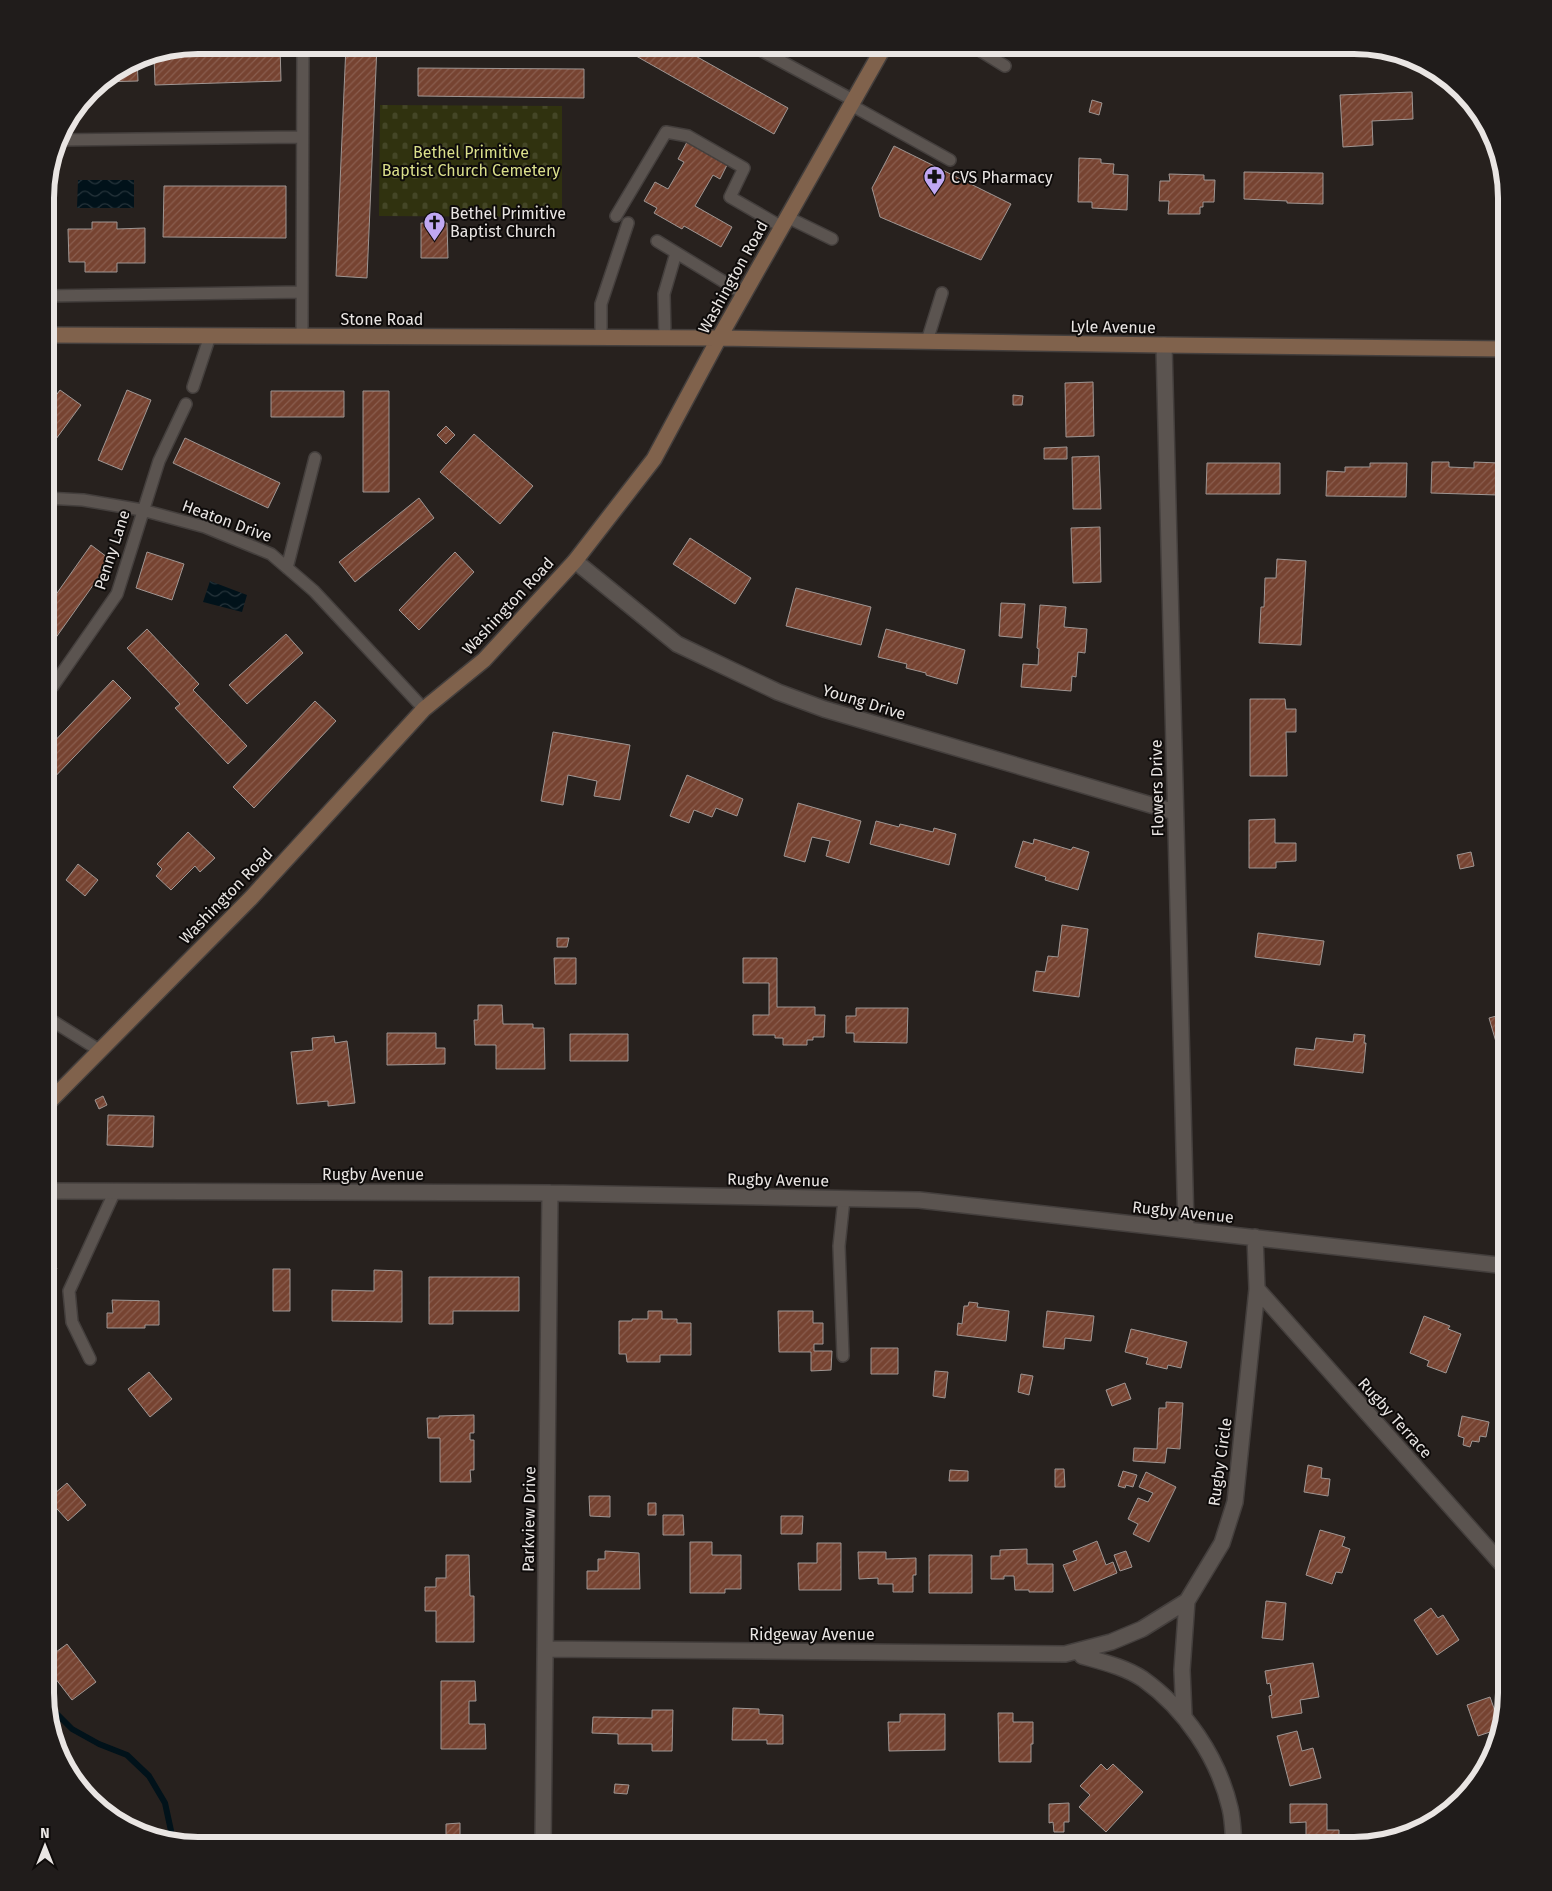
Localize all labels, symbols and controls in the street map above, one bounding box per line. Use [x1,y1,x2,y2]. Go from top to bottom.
park label: Bethel Primitive Baptist Church Cemetery [382,143,560,180]
pharmacy icon: CVS Pharmacy [923,165,947,196]
place label: CVS Pharmacy [951,168,1053,187]
place label: Bethel Primitive Baptist Church [450,204,566,241]
church icon: Bethel Primitive Baptist Church [422,210,446,241]
street label: Washington Road [694,217,772,337]
street label: Stone Road [341,310,423,329]
street label: Lyle Avenue [1070,317,1156,337]
street label: Heaton Drive [180,496,274,546]
street label: Penny Lane [90,508,134,592]
street label: Washington Road [458,554,558,658]
street label: Young Drive [820,680,908,724]
street label: Flowers Drive [1147,739,1167,837]
street label: Washington Road [175,844,277,948]
street label: Rugby Avenue [322,1165,424,1184]
street label: Rugby Avenue [727,1170,829,1190]
street label: Rugby Avenue [1131,1197,1235,1227]
street label: Rugby Terrace [1354,1374,1436,1462]
street label: Rugby Circle [1204,1417,1236,1507]
street label: Parkview Drive [519,1466,539,1572]
street label: Ridgeway Avenue [749,1625,875,1644]
north arrow [20,1821,70,1871]
text: N [40,1825,50,1842]

